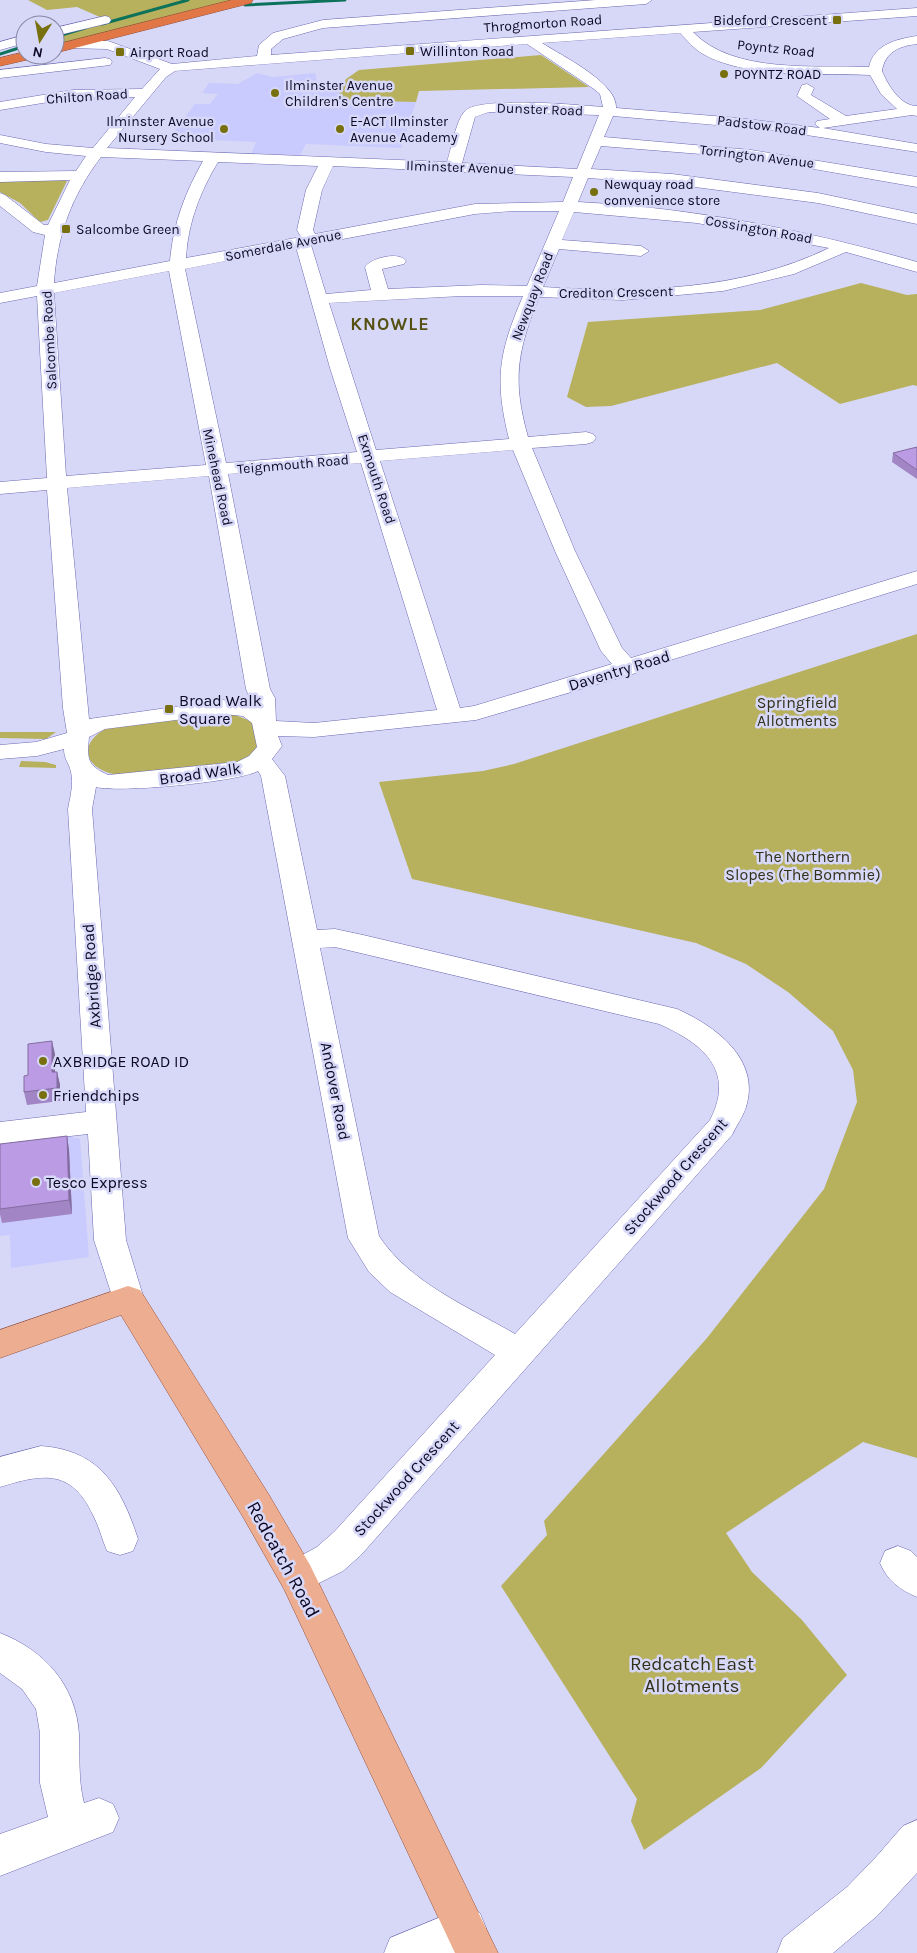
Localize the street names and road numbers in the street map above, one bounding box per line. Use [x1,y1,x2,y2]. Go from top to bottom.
street label: Throgmorton Road [483,11,603,36]
street label: Poyntz Road [736,36,816,61]
street label: Chilton Road [46,85,129,108]
street label: Dunster Road [496,99,584,120]
street label: Padstow Road [716,112,807,139]
street label: Torrington Avenue [699,141,815,172]
street label: Ilminster Avenue [406,157,514,178]
street label: Cossington Road [704,212,814,247]
street label: Somerdale Avenue [224,226,343,265]
street label: Newquay Road [508,250,557,343]
street label: Crediton Crescent [559,283,673,302]
street label: Salcombe Road [38,290,61,390]
street label: Minehead Road [199,427,236,527]
street label: Exmouth Road [354,432,399,526]
street label: Teignmouth Road [236,451,350,478]
street label: Daventry Road [566,646,672,695]
street label: Broad Walk [158,758,242,789]
street label: Axbridge Road [78,923,105,1029]
street label: Andover Road [317,1040,354,1142]
street label: Stockwood Crescent [620,1114,731,1239]
street label: Stockwood Crescent [350,1417,463,1540]
street label: Redcatch Road [242,1497,324,1621]

